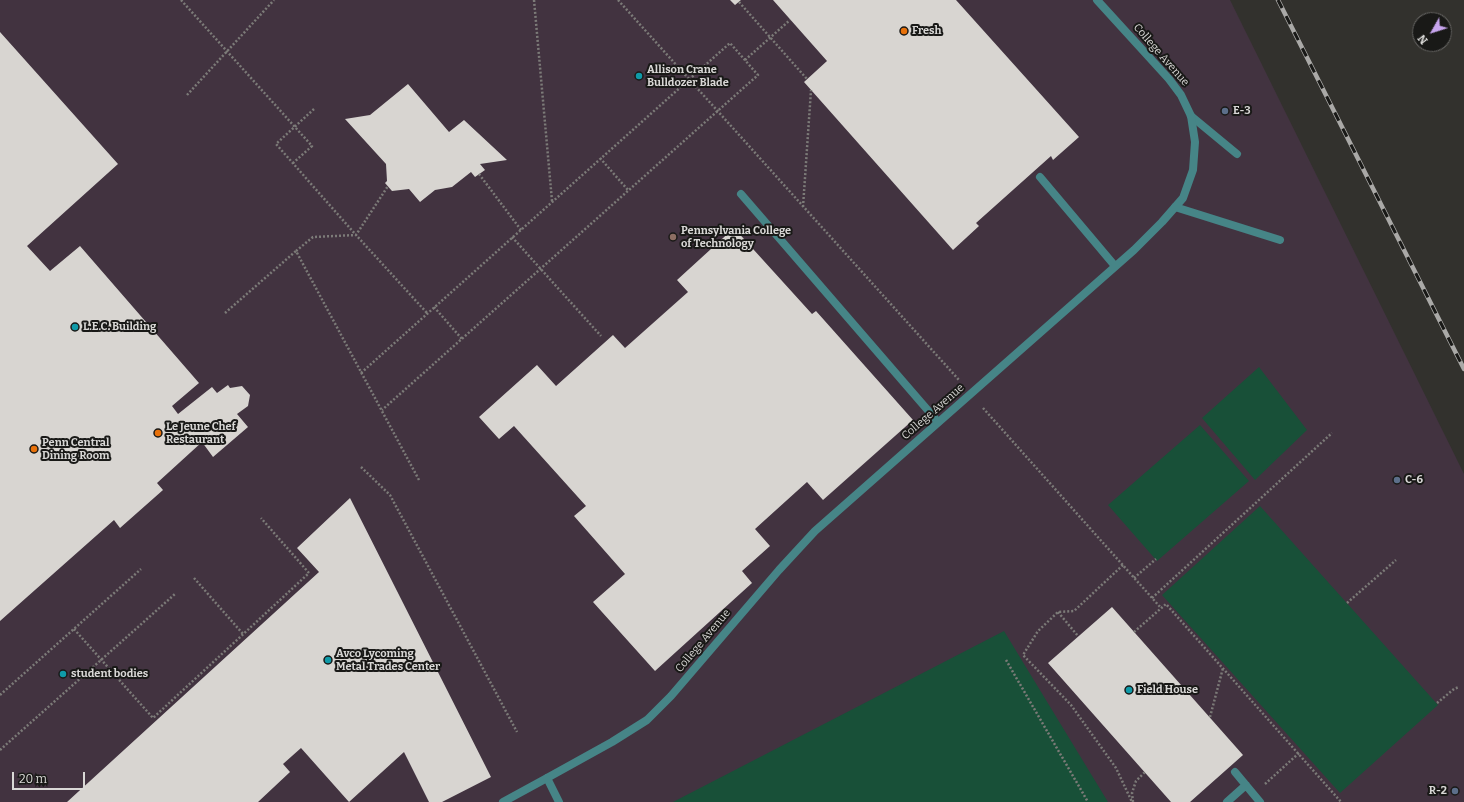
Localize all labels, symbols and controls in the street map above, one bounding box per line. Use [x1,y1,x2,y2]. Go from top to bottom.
north arrow [1412,12,1452,52]
street label: College Avenue [1130,21,1192,89]
place label: Fresh [912,24,941,38]
marker: Fresh [899,26,909,36]
text: N [1415,32,1431,47]
place label: Allison Crane Bulldozer Blade [647,63,729,89]
marker: Allison Crane Bulldozer Blade [634,71,644,81]
place label: E-3 [1233,104,1251,118]
marker: E-3 [1220,106,1230,116]
place label: Pennsylvania College of Technology [681,224,791,250]
marker: Pennsylvania College of Technology [668,232,678,242]
place label: L.E.C. Building [83,320,156,334]
marker: L.E.C. Building [70,322,80,332]
street label: College Avenue [899,381,967,443]
place label: Le Jeune Chef Restaurant [166,420,236,446]
marker: Le Jeune Chef Restaurant [153,428,163,438]
place label: Penn Central Dining Room [42,436,109,462]
marker: Penn Central Dining Room [29,444,39,454]
place label: C-6 [1405,473,1423,487]
marker: C-6 [1392,475,1402,485]
street label: College Avenue [673,607,733,675]
place label: Avco Lycoming Metal Trades Center [336,647,440,673]
marker: Avco Lycoming Metal Trades Center [323,655,333,665]
place label: student bodies [71,667,148,681]
marker: student bodies [58,669,68,679]
place label: Field House [1137,683,1198,697]
marker: Field House [1124,685,1134,695]
scale bar [14,764,87,790]
text: 20 m [19,772,47,786]
place label: R-2 [1429,784,1447,798]
marker: R-2 [1450,786,1460,796]

